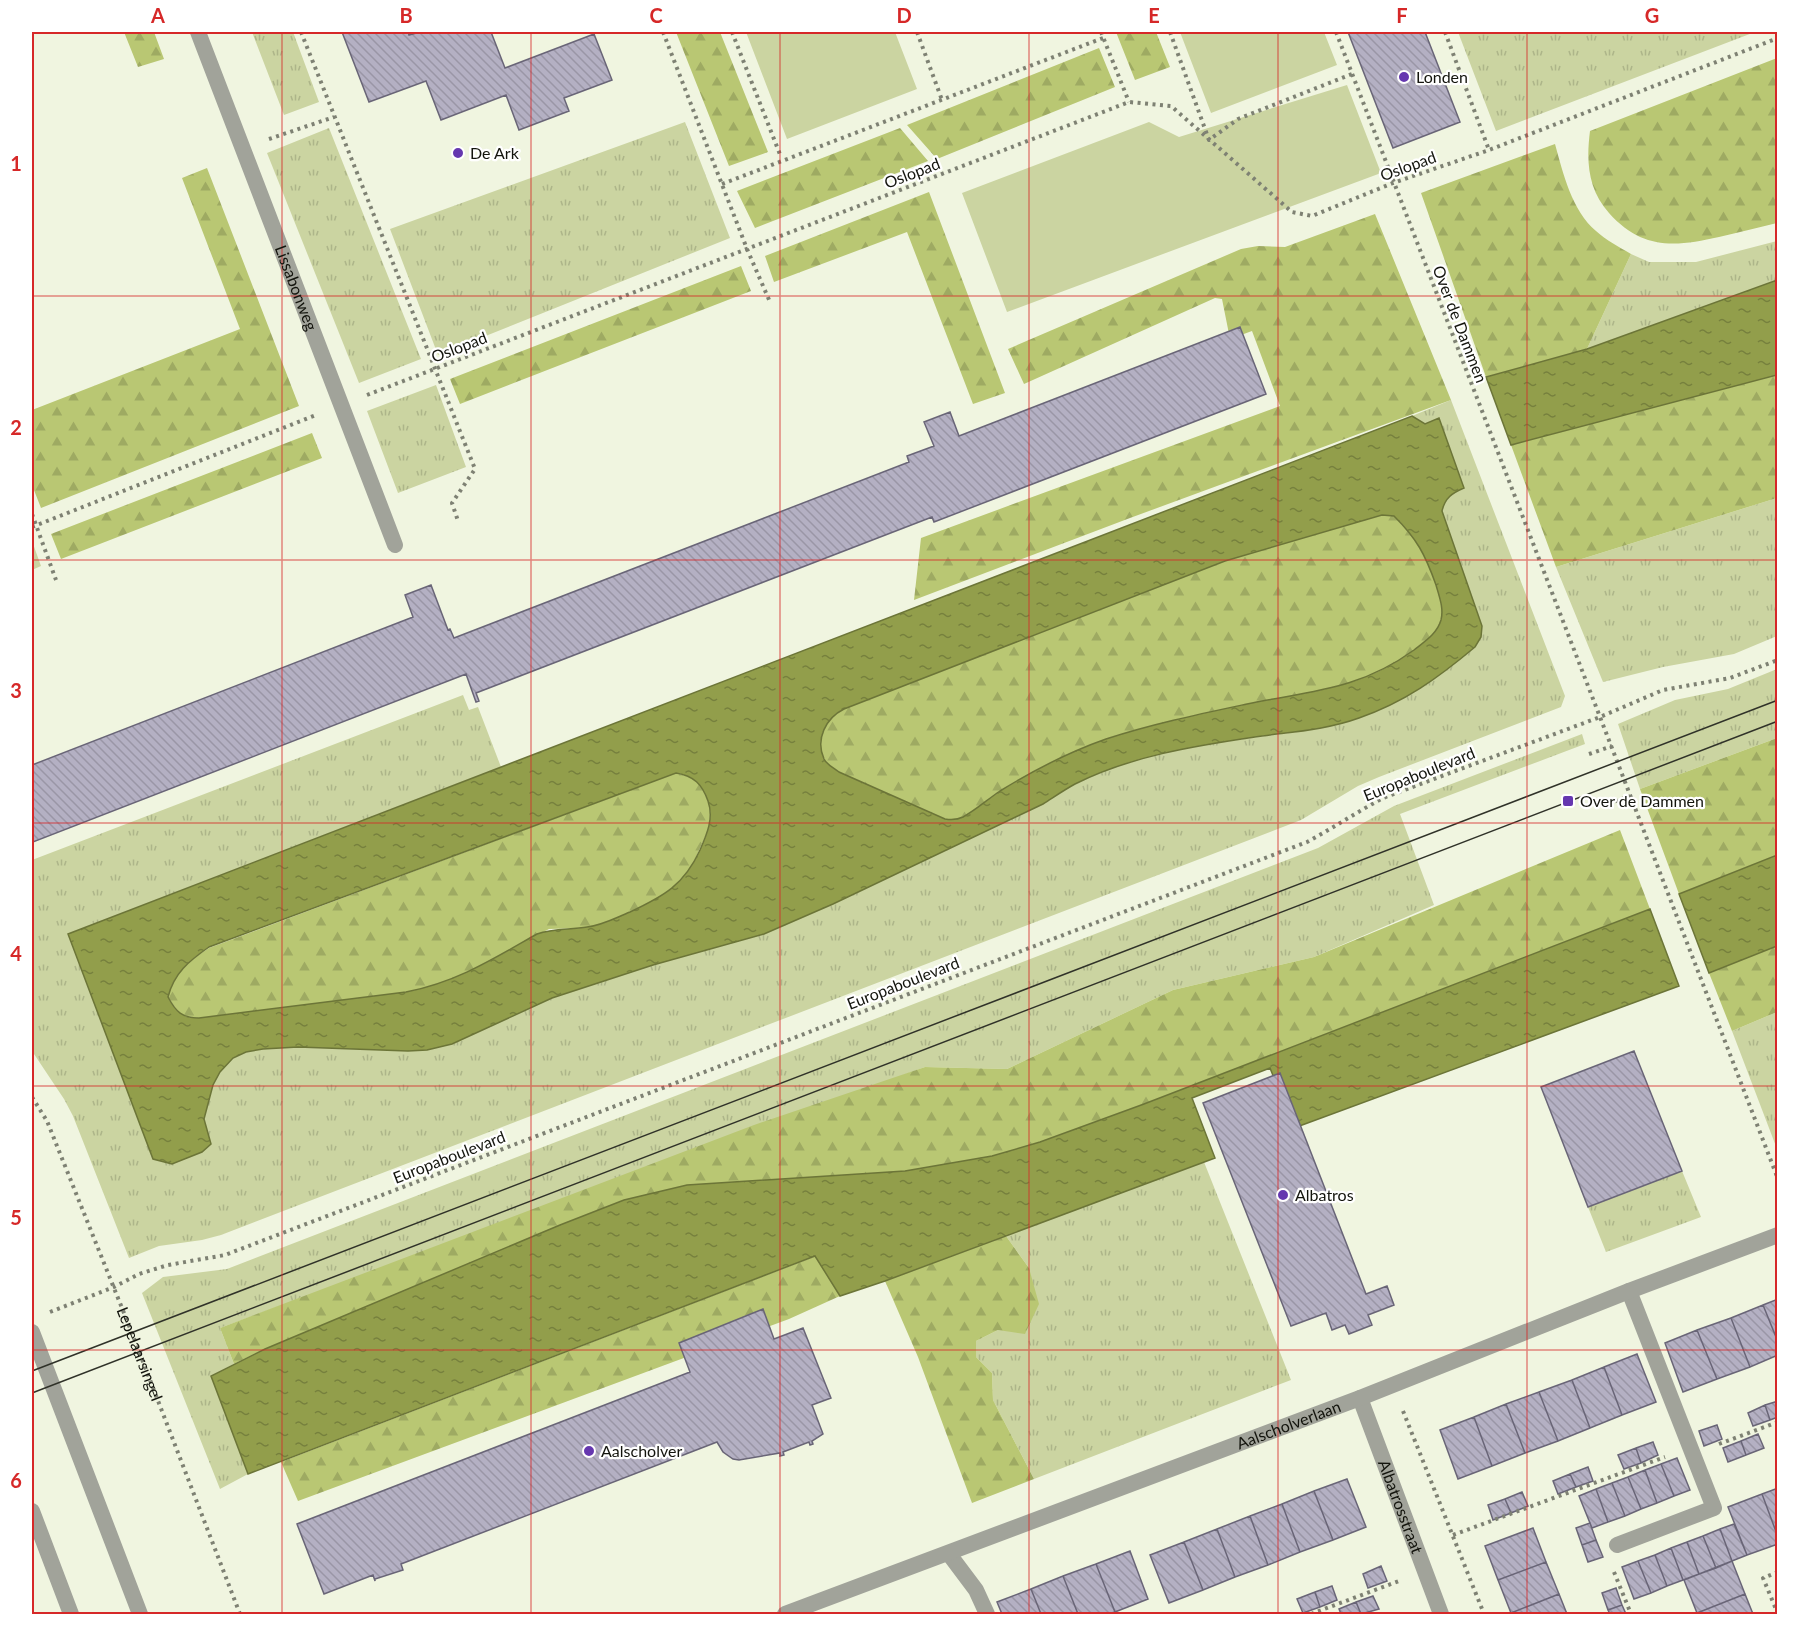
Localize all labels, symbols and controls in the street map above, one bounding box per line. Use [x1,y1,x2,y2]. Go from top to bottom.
text: A [150,3,165,27]
text: B [399,3,413,27]
text: C [649,3,663,27]
text: D [896,3,912,27]
text: E [1148,3,1160,27]
text: F [1396,3,1408,27]
text: G [1645,3,1659,27]
place label: Londen [1416,67,1468,86]
marker: Londen [1397,70,1411,84]
place label: De Ark [470,143,520,162]
marker: De Ark [451,146,465,160]
street label: Oslopad [1377,147,1438,184]
text: 1 [10,151,22,175]
street label: Oslopad [881,153,942,192]
street label: Lissabonweg [272,242,322,333]
street label: Over de Dammen [1429,263,1492,385]
street label: Oslopad [428,327,489,366]
text: 2 [10,415,22,439]
text: 3 [10,678,22,702]
street label: Europaboulevard [1360,742,1477,805]
place label: Over de Dammen [1580,791,1704,810]
marker: Over de Dammen [1561,794,1575,808]
text: 4 [10,941,22,965]
street label: Europaboulevard [844,952,962,1013]
street label: Europaboulevard [390,1126,508,1187]
place label: Albatros [1295,1185,1354,1204]
marker: Albatros [1276,1188,1290,1202]
text: 5 [10,1205,22,1229]
street label: Lepelaarsingel [113,1304,167,1403]
street label: Aalscholverlaan [1234,1396,1343,1453]
place label: Aalscholver [601,1441,682,1460]
marker: Aalscholver [582,1444,596,1458]
street label: Albatrosstraat [1375,1457,1427,1556]
text: 6 [10,1468,22,1492]

